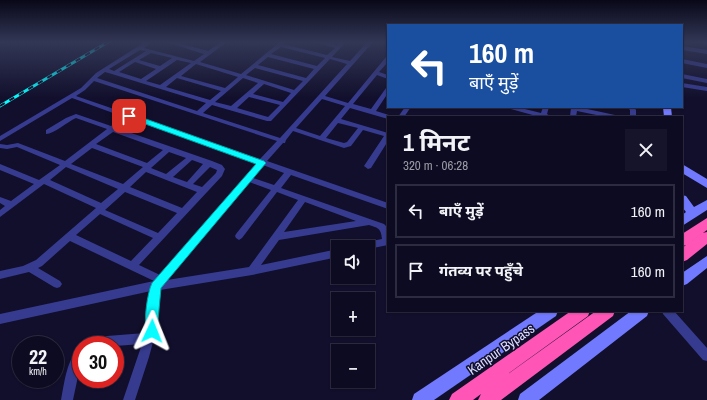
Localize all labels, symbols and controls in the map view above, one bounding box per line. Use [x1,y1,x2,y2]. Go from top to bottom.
text: 160 m [469,34,534,72]
icon: left [403,40,455,92]
text: बाएँ मुड़ें [469,70,518,95]
pin [112,99,146,133]
icon: arrive [118,105,140,127]
text: 1 मिनट [403,126,470,158]
button: close [625,129,667,171]
text: 320 m · 06:28 [403,157,468,174]
icon: left [405,200,427,222]
text: बाएँ मुड़ें [439,200,484,221]
text: 160 m [631,201,665,222]
map controls [331,240,375,388]
button: sound [331,240,375,284]
icon: arrive [405,260,427,282]
text: गंतव्य पर पहुँचे [439,260,523,281]
text: 160 m [631,261,665,282]
button: + [331,292,375,336]
position arrow [131,310,173,352]
street label: Kanpur Bypass [464,319,538,379]
speed limit sign: 30 [72,336,124,388]
text: 22 [29,343,47,370]
button: − [331,344,375,388]
text: km/h [29,365,47,378]

